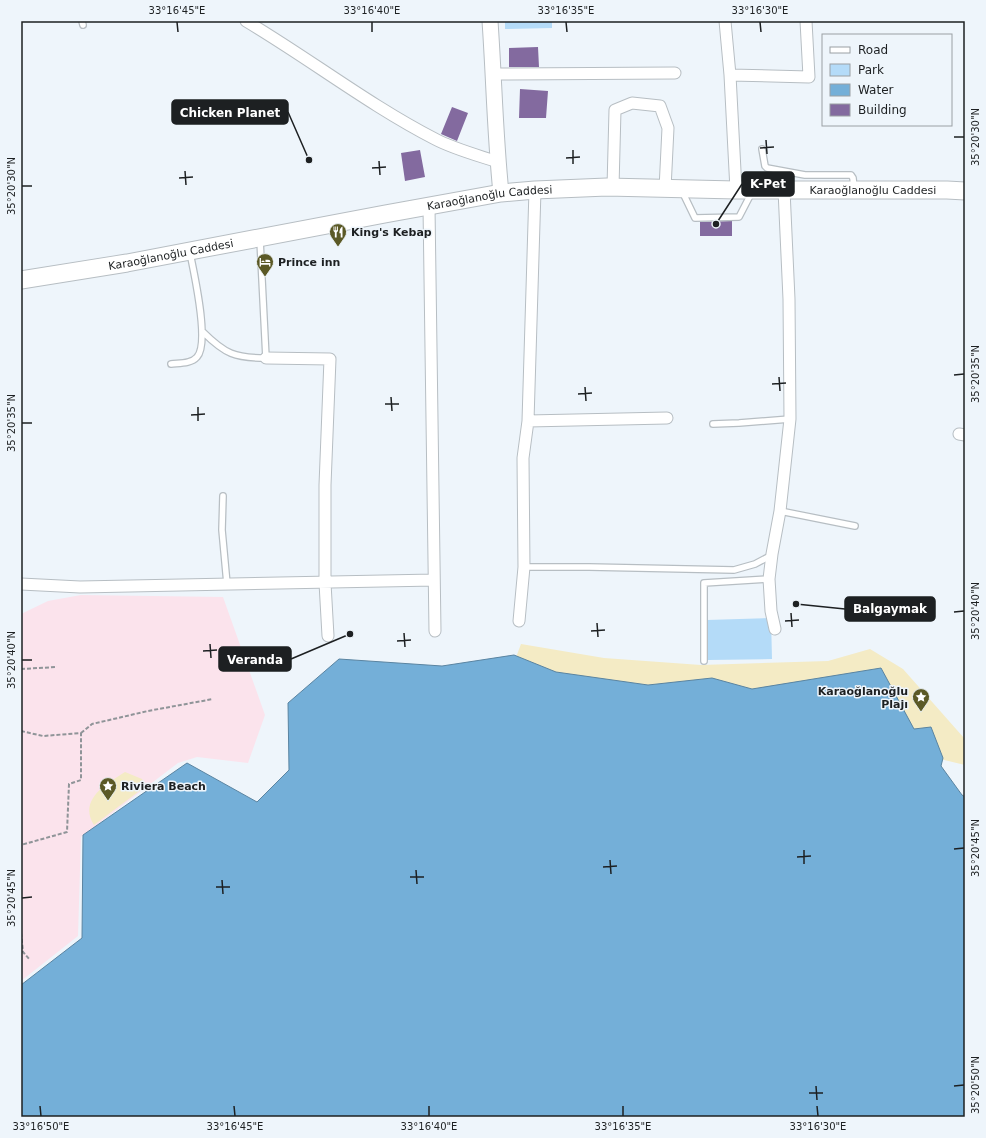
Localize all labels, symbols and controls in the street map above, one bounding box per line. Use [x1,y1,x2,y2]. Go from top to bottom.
text: 33°16'45"E [149,5,205,16]
text: 33°16'40"E [344,5,400,16]
text: 33°16'35"E [538,5,594,16]
text: 33°16'30"E [732,5,788,16]
legend [822,34,952,126]
text: Road [858,43,888,57]
text: Park [858,63,884,77]
text: Water [858,83,894,97]
callout: Chicken Planet [172,100,288,124]
text: Building [858,103,907,117]
text: Chicken Planet [180,106,281,120]
text: 35°20'30"N [970,108,981,166]
text: 35°20'30"N [6,157,17,215]
callout: K-Pet [742,172,794,196]
text: K-Pet [750,177,786,191]
street label: Karaoğlanoğlu Caddesi [426,183,553,213]
street label: Karaoğlanoğlu Caddesi [810,184,936,197]
restaurant icon: King's Kebap [328,222,348,247]
place label: King's Kebap [351,226,432,239]
street label: Karaoğlanoğlu Caddesi [108,237,234,273]
hotel icon: Prince inn [255,252,275,277]
place label: Prince inn [278,256,340,269]
text: 35°20'35"N [970,345,981,403]
text: 35°20'35"N [6,394,17,452]
text: 35°20'40"N [970,582,981,640]
callout: Balgaymak [845,597,935,621]
text: Balgaymak [853,602,928,616]
text: 35°20'40"N [6,631,17,689]
callout: Veranda [219,647,291,671]
text: Veranda [227,653,283,667]
place label: Karaoğlanoğlu Plajı [818,685,908,711]
place icon: Karaoğlanoğlu Plajı [911,687,931,712]
place icon: Riviera Beach [98,776,118,801]
place label: Riviera Beach [121,780,206,793]
text: 35°20'45"N [970,819,981,877]
text: 35°20'45"N [6,869,17,927]
text: 35°20'50"N [970,1056,981,1114]
text: 33°16'50"E [13,1121,69,1132]
text: 33°16'45"E [207,1121,263,1132]
text: 33°16'40"E [401,1121,457,1132]
text: 33°16'35"E [595,1121,651,1132]
text: 33°16'30"E [790,1121,846,1132]

